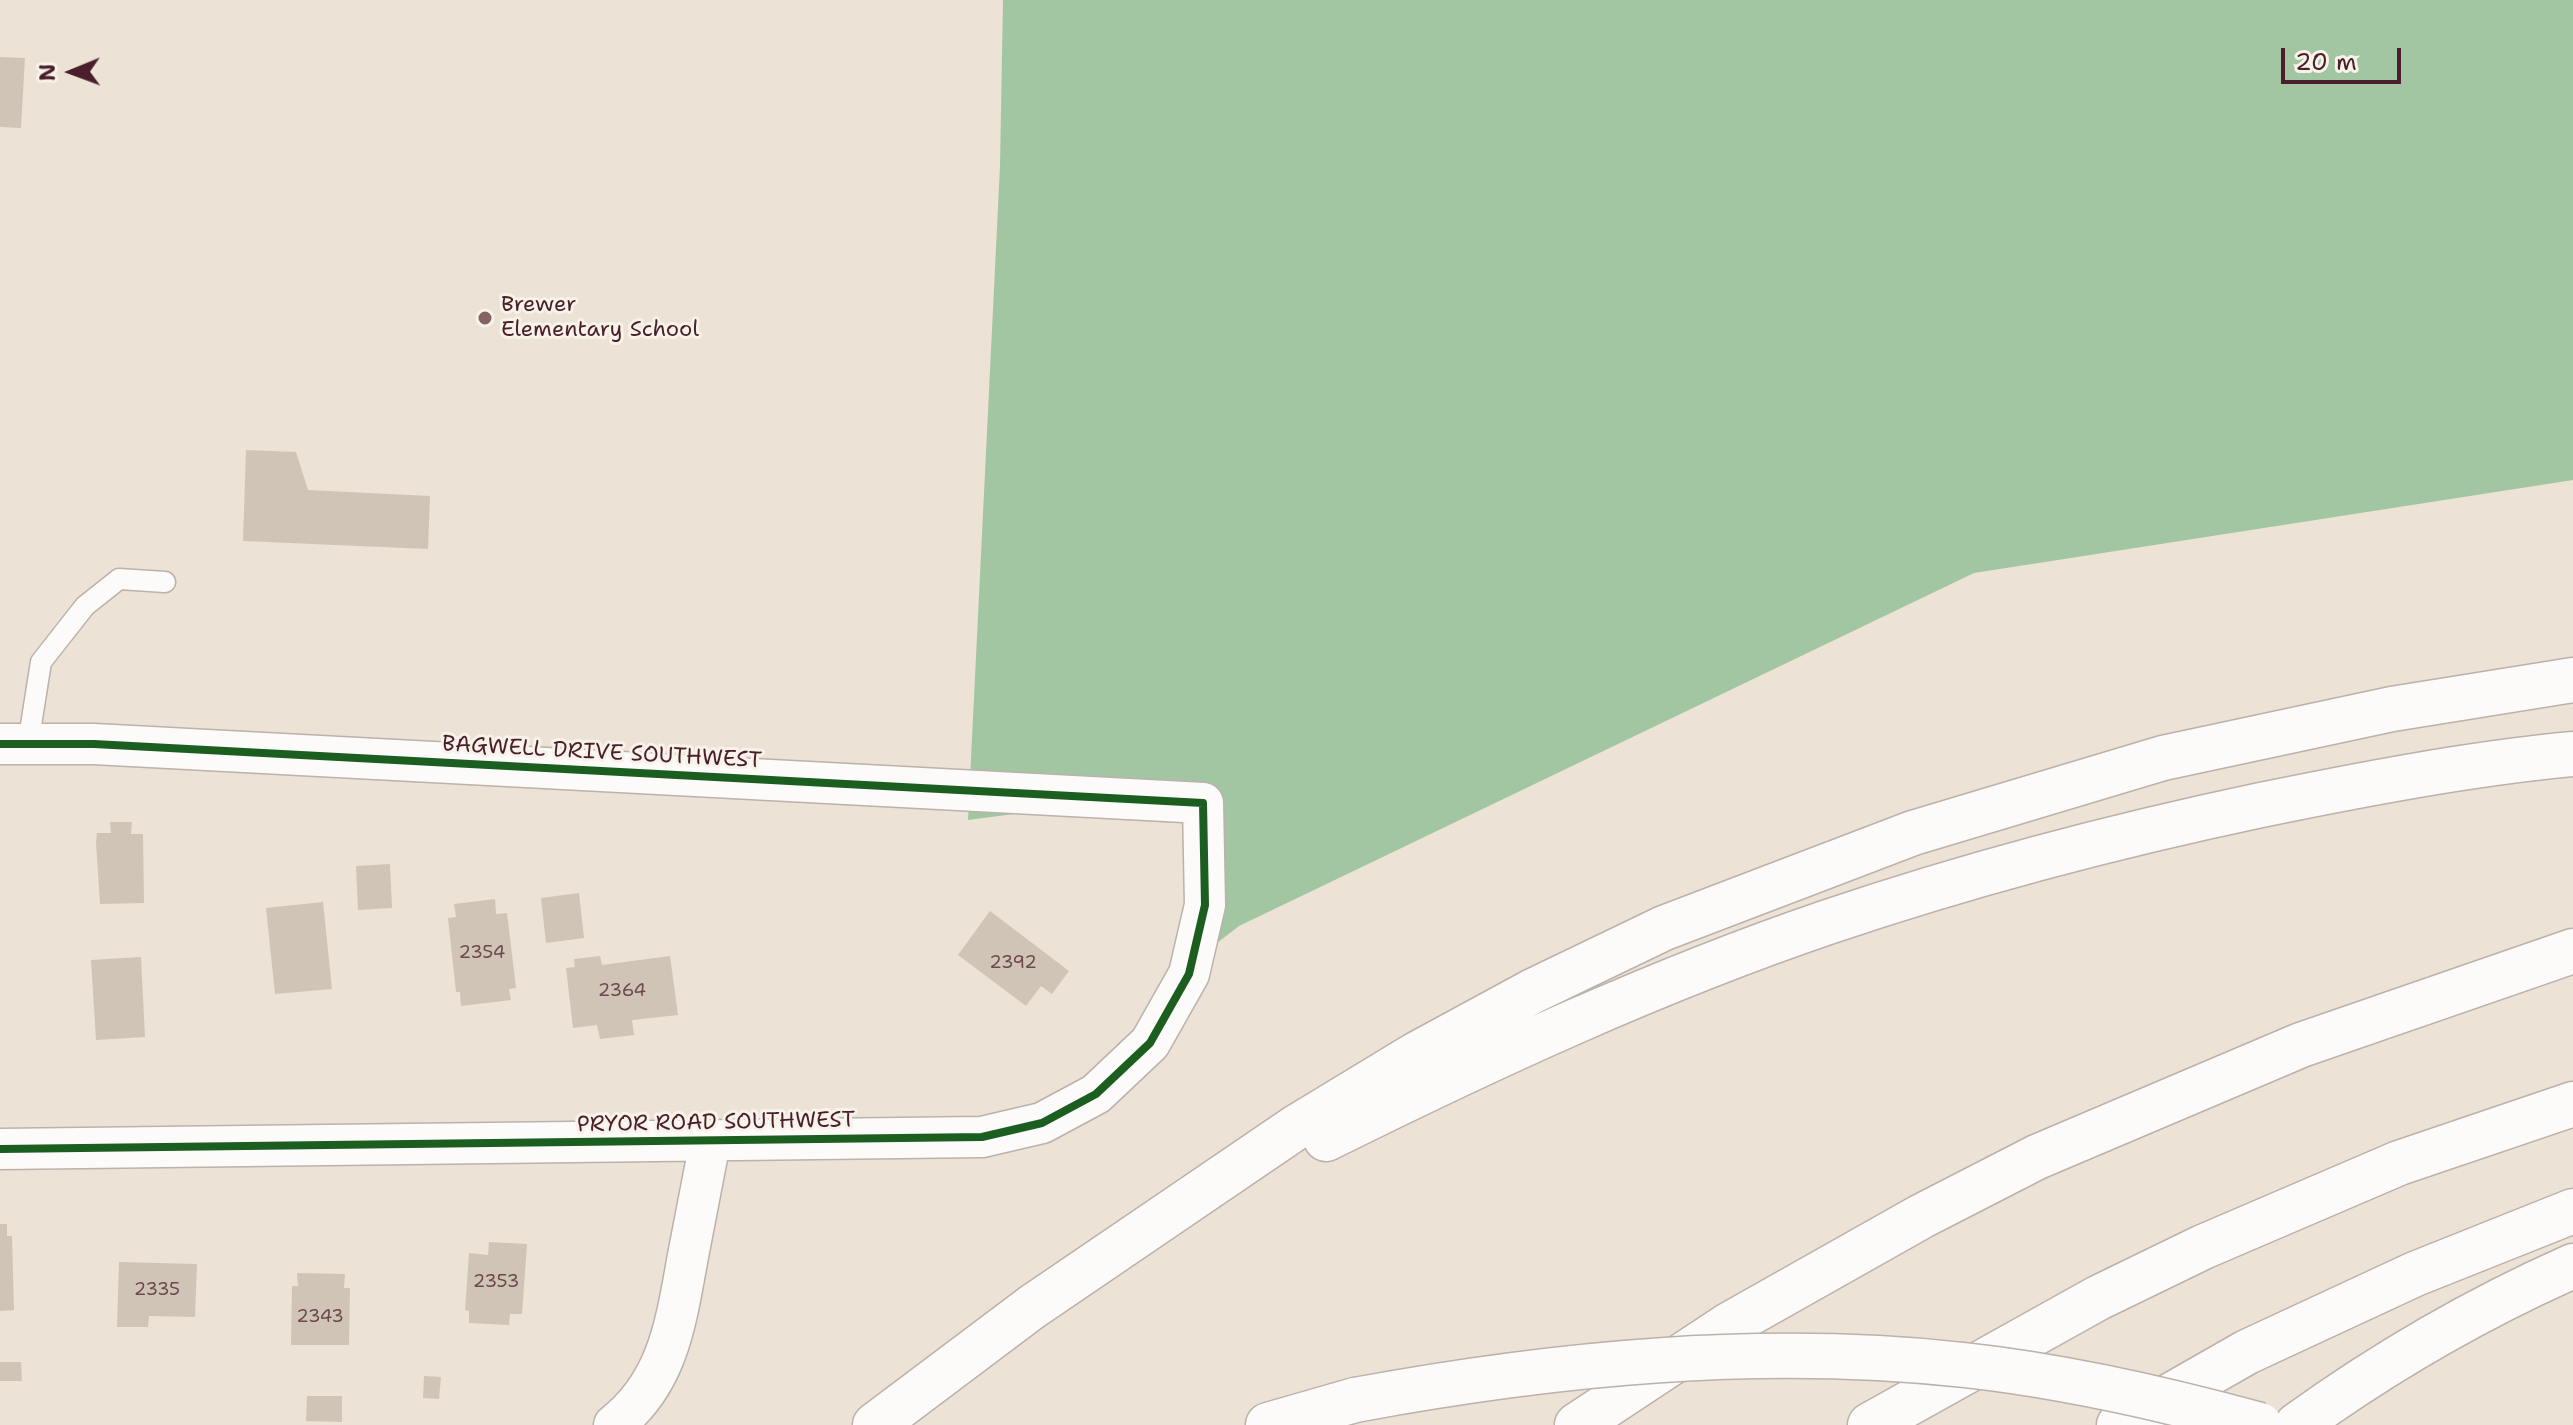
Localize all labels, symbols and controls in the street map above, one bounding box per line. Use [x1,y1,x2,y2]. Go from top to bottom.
north arrow [32,32,112,112]
scale bar [2285,32,2405,82]
text: 20 m [2295,46,2357,78]
text: N [33,63,62,81]
place label: Brewer Elementary School [501,292,699,344]
marker: Brewer Elementary School [476,309,494,327]
street label: BAGWELL DRIVE SOUTHWEST [441,731,763,775]
house number: 2354 [459,942,505,964]
house number: 2392 [989,952,1037,974]
house number: 2364 [598,980,646,1002]
street label: PRYOR ROAD SOUTHWEST [577,1107,855,1139]
house number: 2353 [473,1271,519,1293]
house number: 2335 [134,1279,180,1301]
house number: 2343 [296,1306,344,1328]

